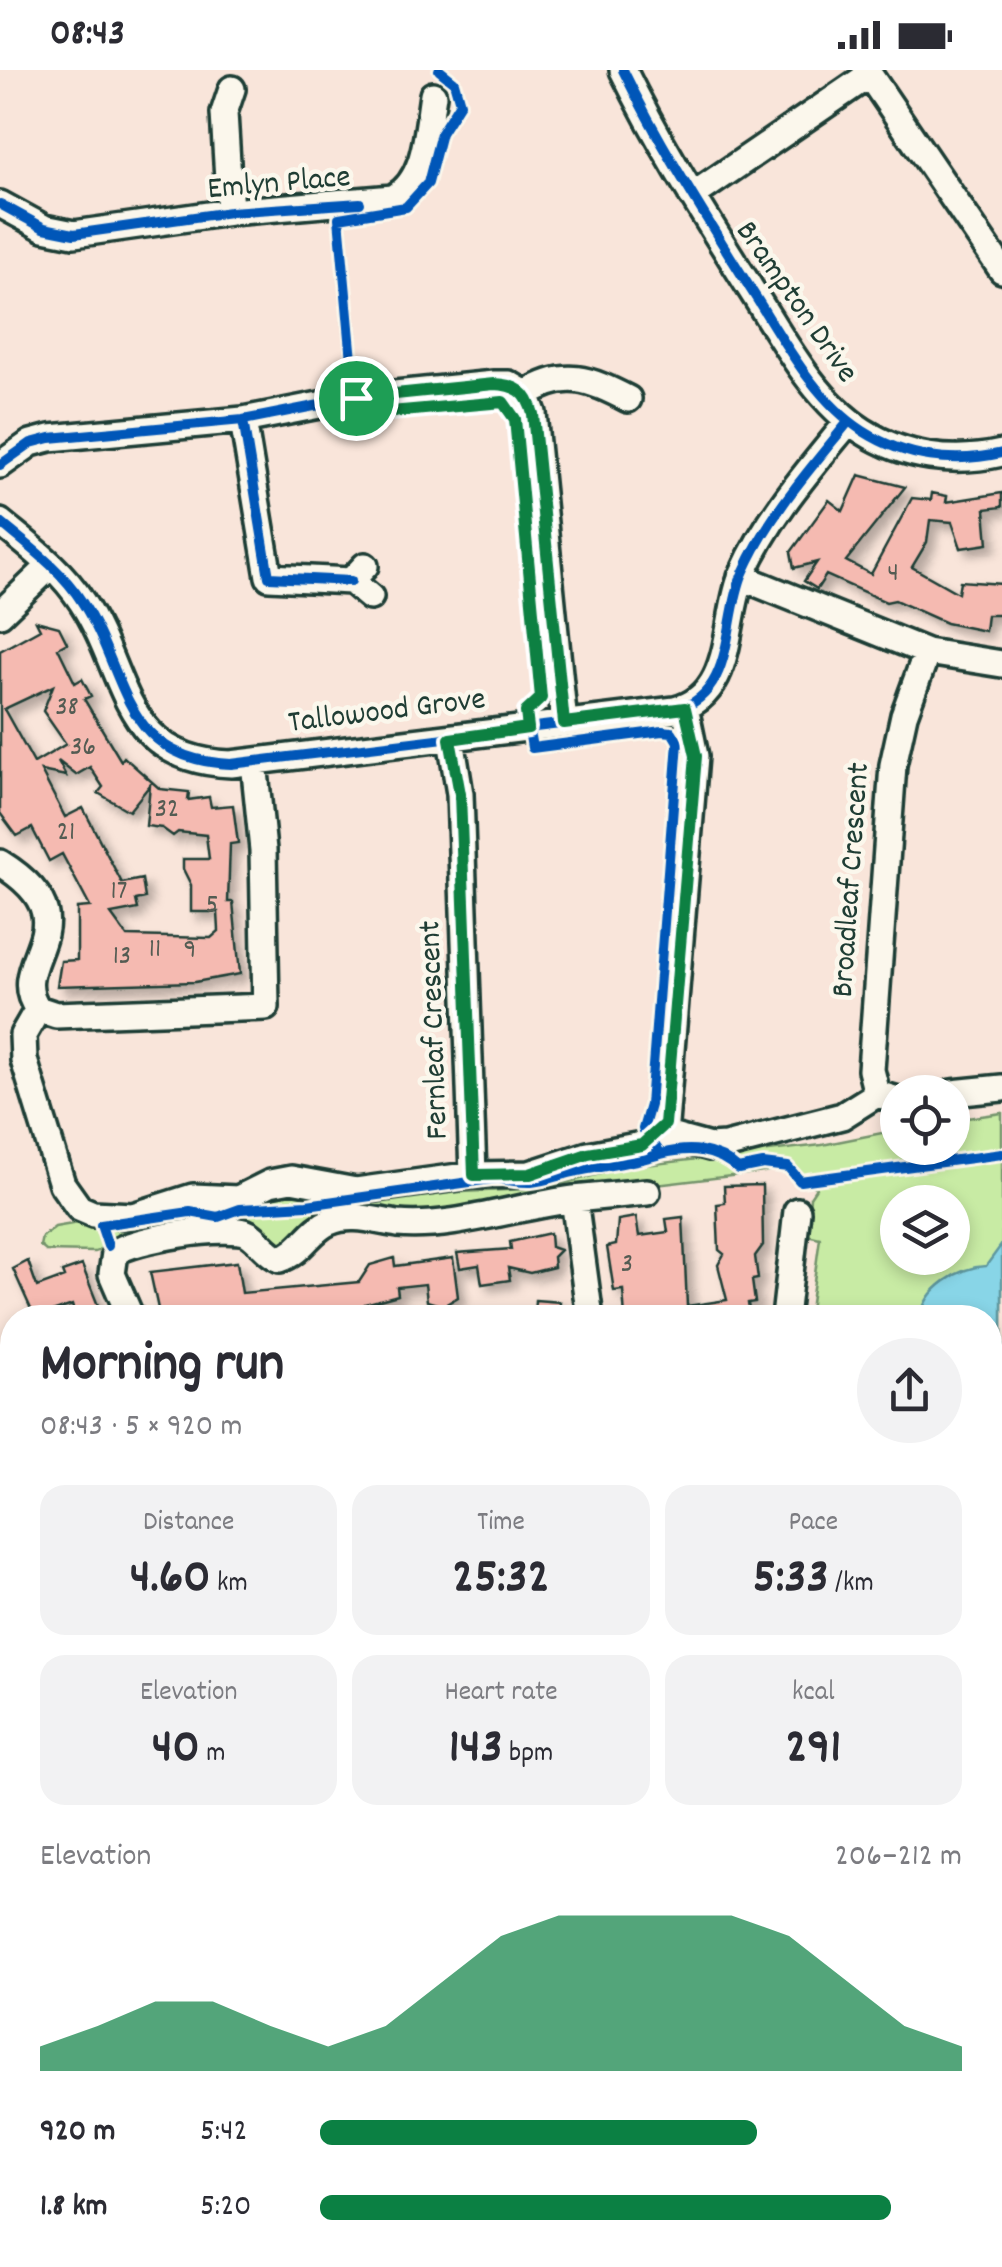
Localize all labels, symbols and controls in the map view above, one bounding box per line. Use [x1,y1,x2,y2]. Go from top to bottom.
text: 08:43 [50,8,125,63]
street label: Emlyn Place [206,156,352,214]
street label: Brampton Drive [722,213,868,393]
pin [314,356,399,441]
icon: arrive [329,371,384,426]
house number: 4 [887,555,899,595]
street label: Tallowood Grove [286,678,488,748]
house number: 38 [55,689,79,729]
house number: 36 [70,729,96,769]
street label: Broadleaf Crescent [822,761,884,999]
house number: 32 [155,791,179,831]
house number: 21 [57,814,75,854]
house number: 17 [111,873,127,913]
house number: 5 [206,887,218,927]
street label: Fernleaf Crescent [409,920,463,1140]
house number: 11 [149,931,161,971]
house number: 9 [184,932,196,972]
house number: 13 [113,938,131,978]
map controls [880,1075,970,1275]
button: locate [880,1075,970,1165]
button: layers [880,1185,970,1275]
house number: 3 [621,1246,633,1286]
text: Morning run [40,1328,284,1407]
button: share [857,1338,962,1443]
text: 08:43 · 5 × 920 m [40,1405,242,1451]
text: Distance [143,1504,234,1544]
text: Time [477,1504,525,1544]
text: Pace [789,1504,838,1544]
text: 4.60 [130,1544,211,1616]
text: 25:32 [452,1544,550,1616]
text: 5:33 [753,1544,829,1616]
text: km [211,1565,248,1605]
text: /km [829,1565,874,1605]
text: Elevation [140,1674,237,1714]
text: Heart rate [444,1674,558,1714]
text: kcal [792,1674,835,1714]
text: 40 [152,1714,200,1786]
text: 143 [449,1714,503,1786]
text: 291 [785,1714,841,1786]
text: m [200,1735,225,1775]
text: bpm [503,1735,553,1775]
text: Elevation [40,1835,151,1881]
text: 206–212 m [835,1835,962,1881]
text: 920 m [40,2110,115,2156]
text: 5:42 [200,2110,247,2156]
text: 1.8 km [40,2185,108,2231]
text: 5:20 [200,2185,252,2231]

